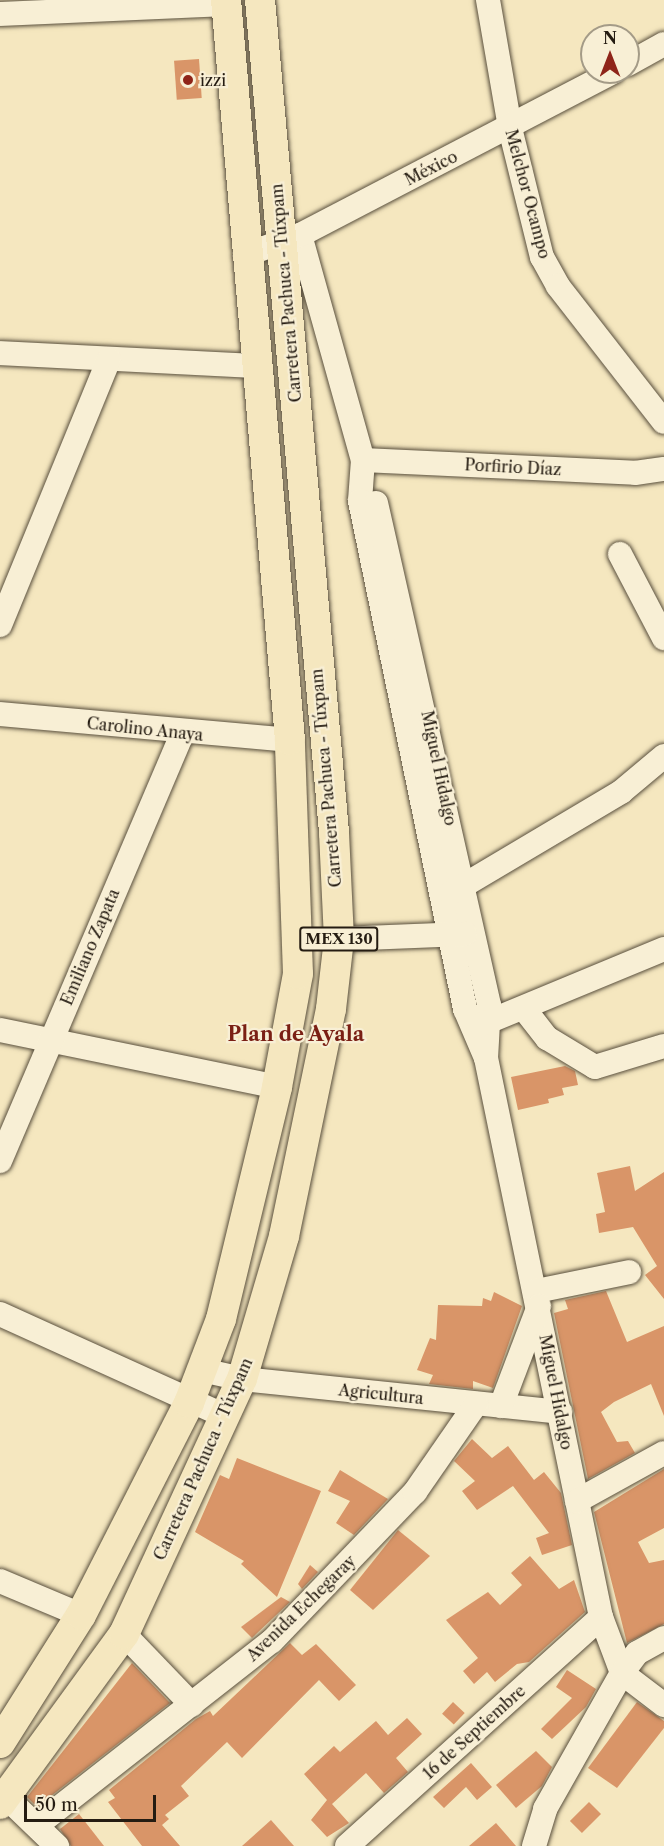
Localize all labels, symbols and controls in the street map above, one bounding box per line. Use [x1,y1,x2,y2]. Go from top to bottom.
north arrow [580,24,640,84]
text: N [603,28,617,48]
place label: izzi [200,70,226,90]
marker: izzi [181,73,195,87]
street label: Melchor Ocampo [501,127,555,261]
street label: México [401,147,461,189]
street label: Carretera Pachuca - Túxpam [267,182,305,404]
street label: Porfirio Díaz [464,455,562,479]
street label: Carretera Pachuca - Túxpam [307,667,345,889]
street label: Miguel Hidalgo [417,709,461,827]
street label: Carolino Anaya [85,713,205,745]
street label: Emiliano Zapata [57,886,123,1008]
road number: MEX 130 [298,927,380,951]
district label: Plan de Ayala [227,1022,365,1046]
street label: Miguel Hidalgo [535,1333,577,1451]
street label: Carretera Pachuca - Túxpam [149,1354,257,1564]
street label: Agricultura [337,1380,425,1408]
street label: Avenida Echegaray [242,1551,360,1665]
street label: 16 de Septiembre [419,1681,529,1783]
scale bar [27,1783,159,1821]
text: 50 m [35,1794,78,1816]

